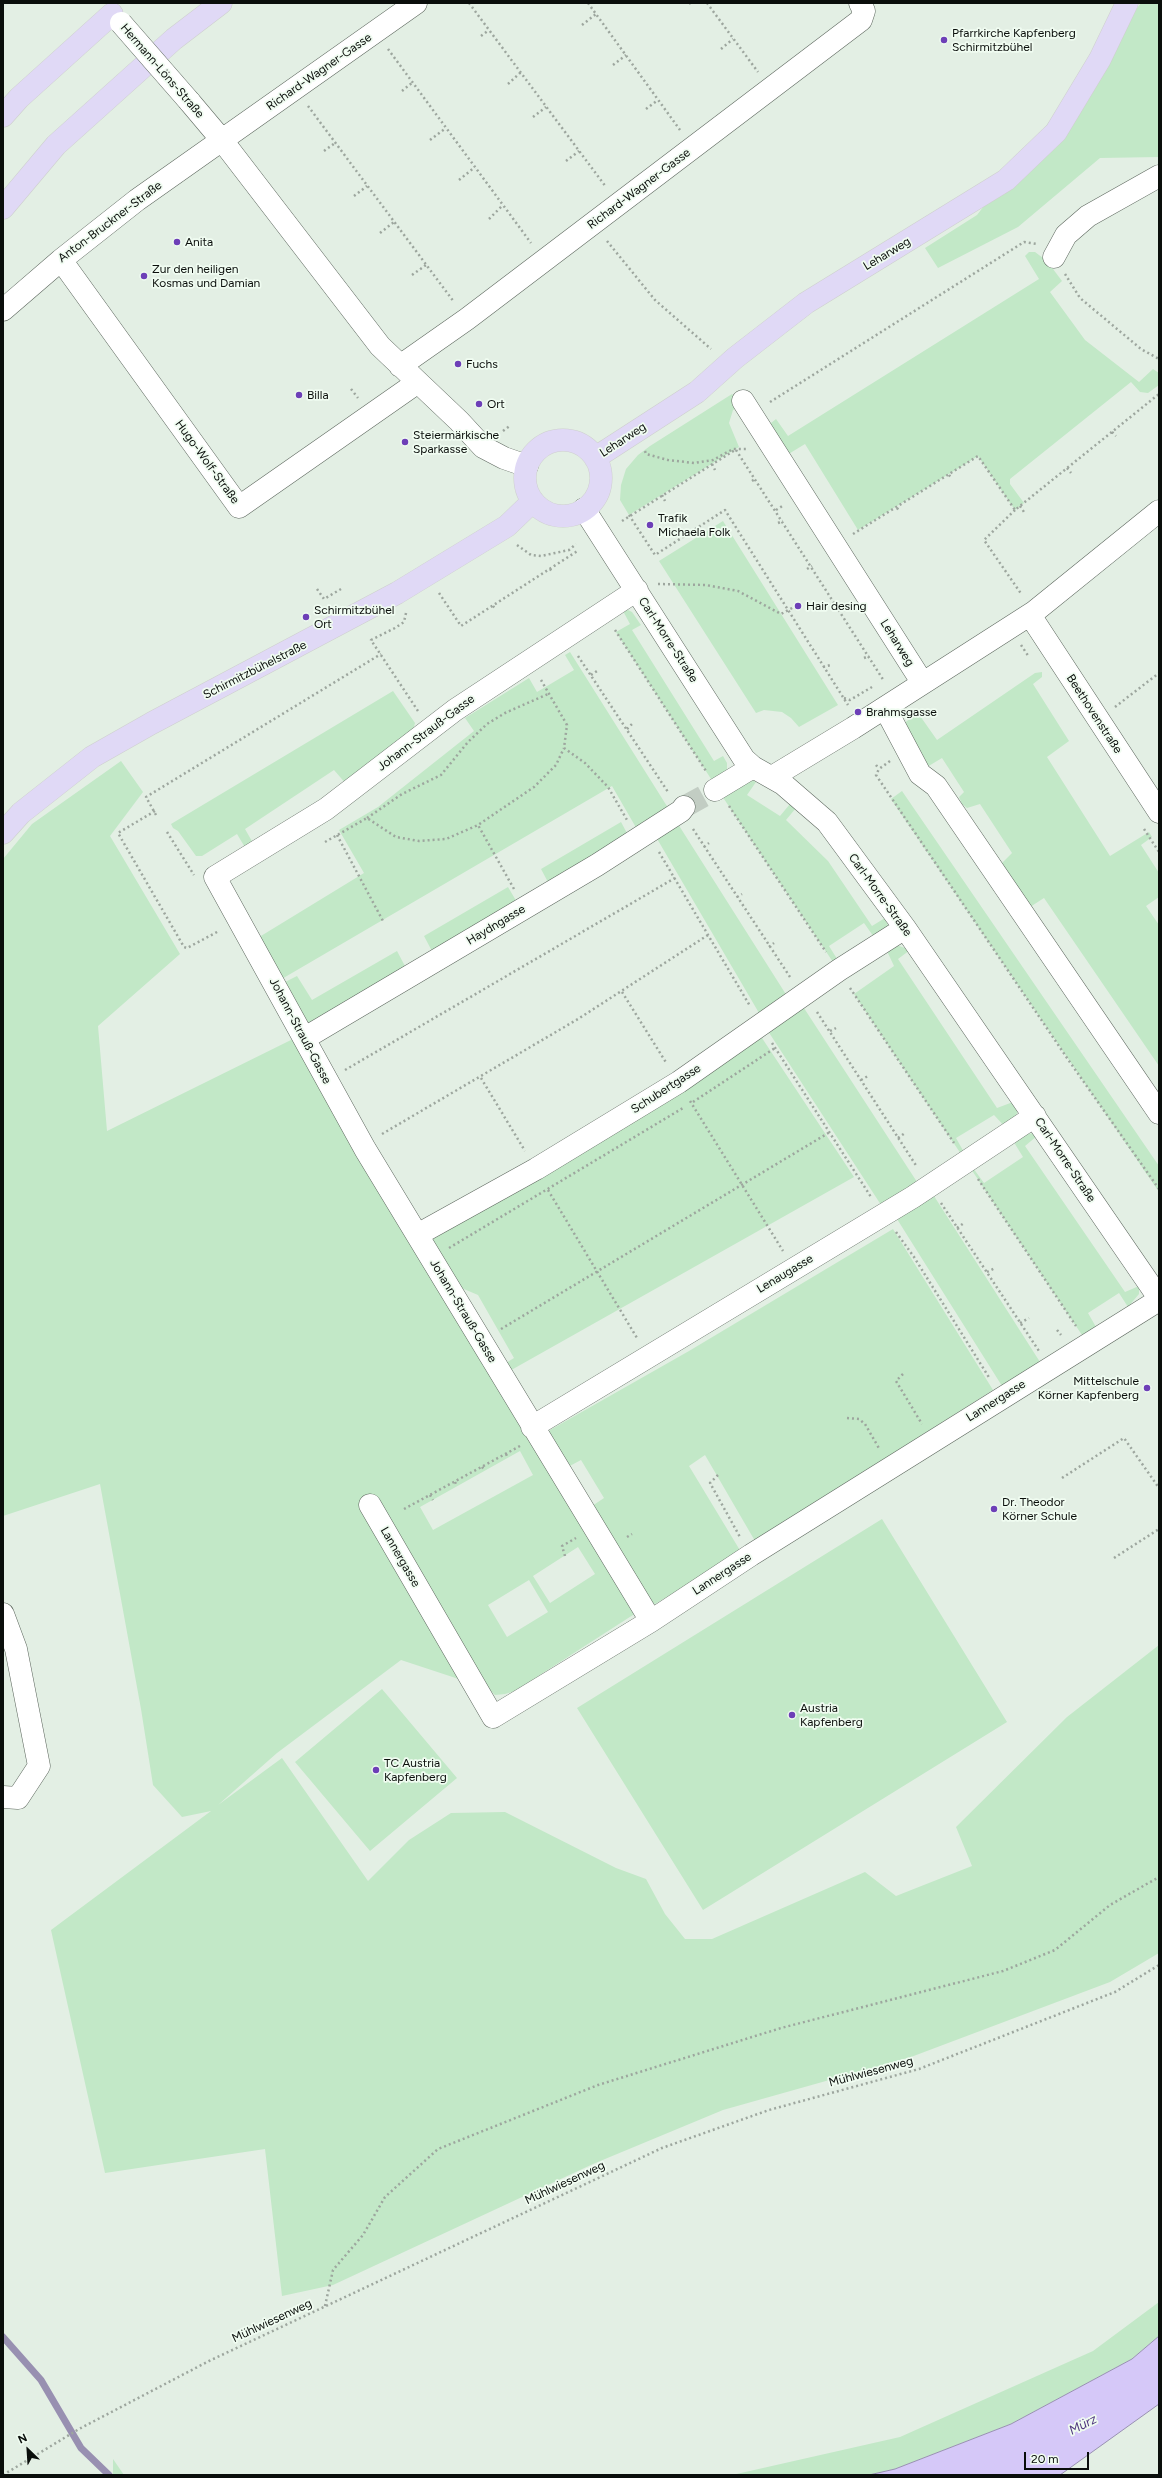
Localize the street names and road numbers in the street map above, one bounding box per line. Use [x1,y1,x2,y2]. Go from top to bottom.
street label: Hermann-Löns-Straße [117,21,207,121]
street label: Richard-Wagner-Gasse [264,30,374,114]
street label: Richard-Wagner-Gasse [585,146,693,232]
street label: Anton-Bruckner-Straße [55,178,165,266]
street label: Leharweg [861,234,913,274]
street label: Hugo-Wolf-Straße [172,417,242,507]
street label: Leharweg [597,420,649,460]
street label: Carl-Morre-Straße [635,595,701,685]
street label: Leharweg [877,617,917,669]
street label: Schirmitzbühelstraße [201,638,309,702]
street label: Beethovenstraße [1063,672,1125,756]
street label: Johann-Strauß-Gasse [375,692,477,774]
street label: Carl-Morre-Straße [845,851,915,939]
street label: Haydngasse [464,902,528,948]
street label: Johann-Strauß-Gasse [266,976,334,1086]
street label: Schubertgasse [628,1061,704,1117]
street label: Carl-Morre-Straße [1031,1115,1099,1205]
street label: Lenaugasse [754,1252,816,1296]
street label: Johann-Strauß-Gasse [426,1257,500,1365]
street label: Lannergasse [964,1377,1028,1425]
street label: Lannergasse [377,1524,423,1590]
street label: Lannergasse [690,1550,754,1598]
street label: Mühlwiesenweg [827,2054,915,2090]
street label: Mühlwiesenweg [523,2158,607,2208]
street label: Mühlwiesenweg [230,2296,314,2346]

